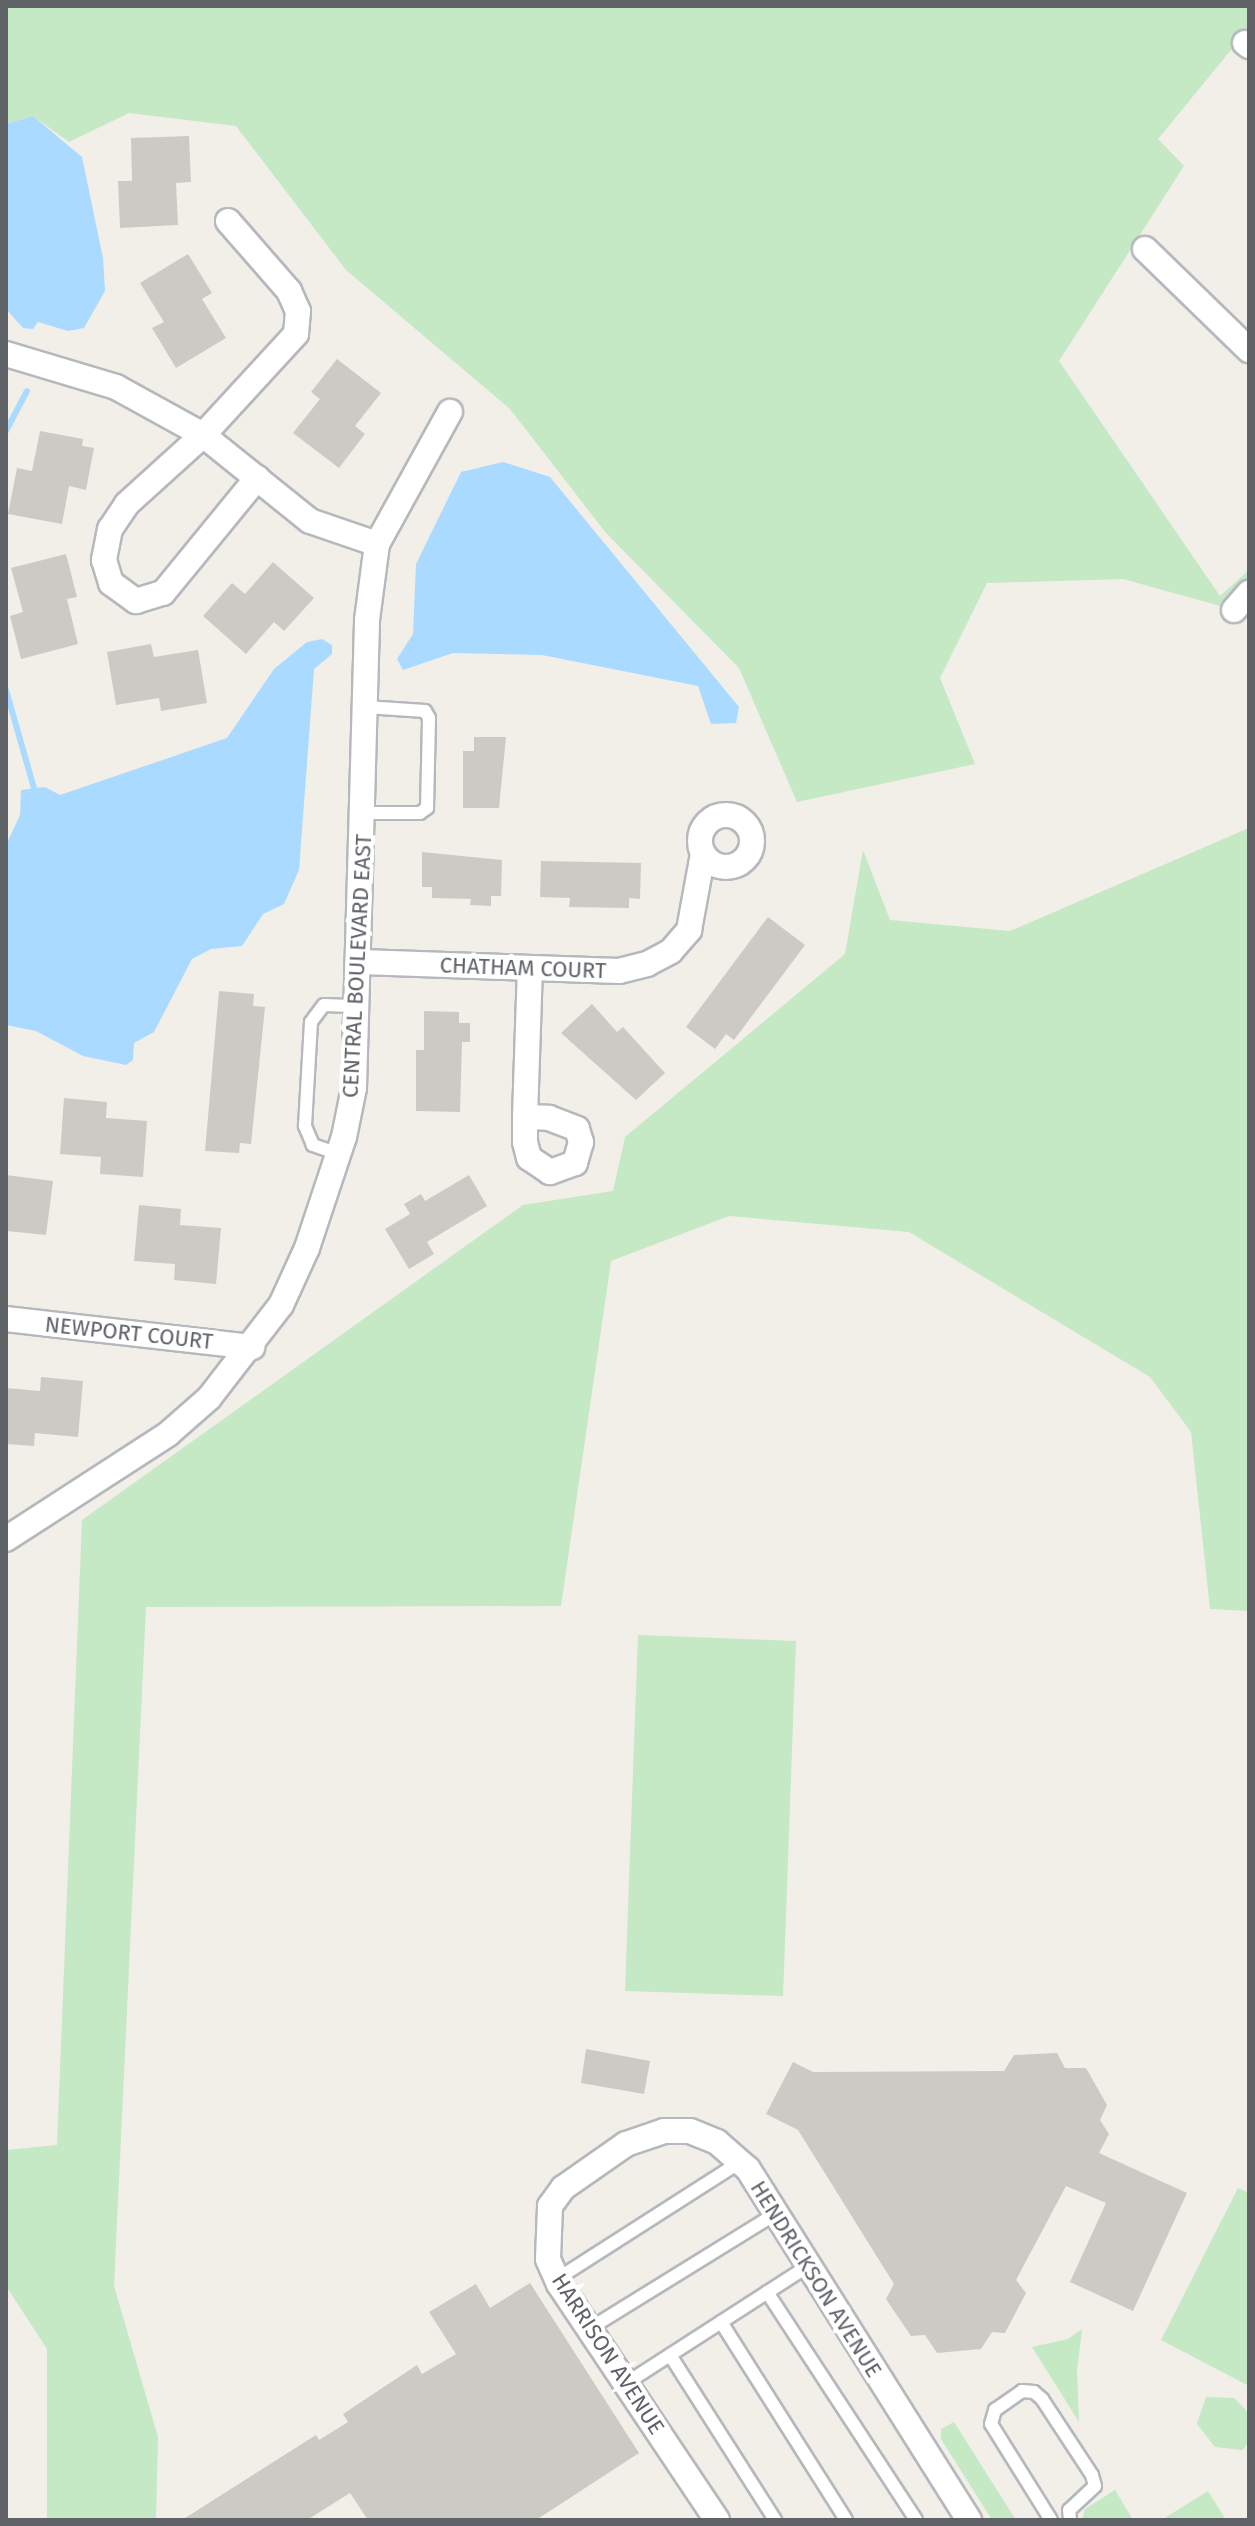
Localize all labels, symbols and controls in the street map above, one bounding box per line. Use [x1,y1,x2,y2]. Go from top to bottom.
street label: CENTRAL BOULEVARD EAST [337,833,377,1099]
street label: CHATHAM COURT [439,952,607,984]
street label: NEWPORT COURT [44,1311,214,1355]
street label: HENDRICKSON AVENUE [745,2176,887,2382]
street label: HARRISON AVENUE [546,2269,670,2439]

